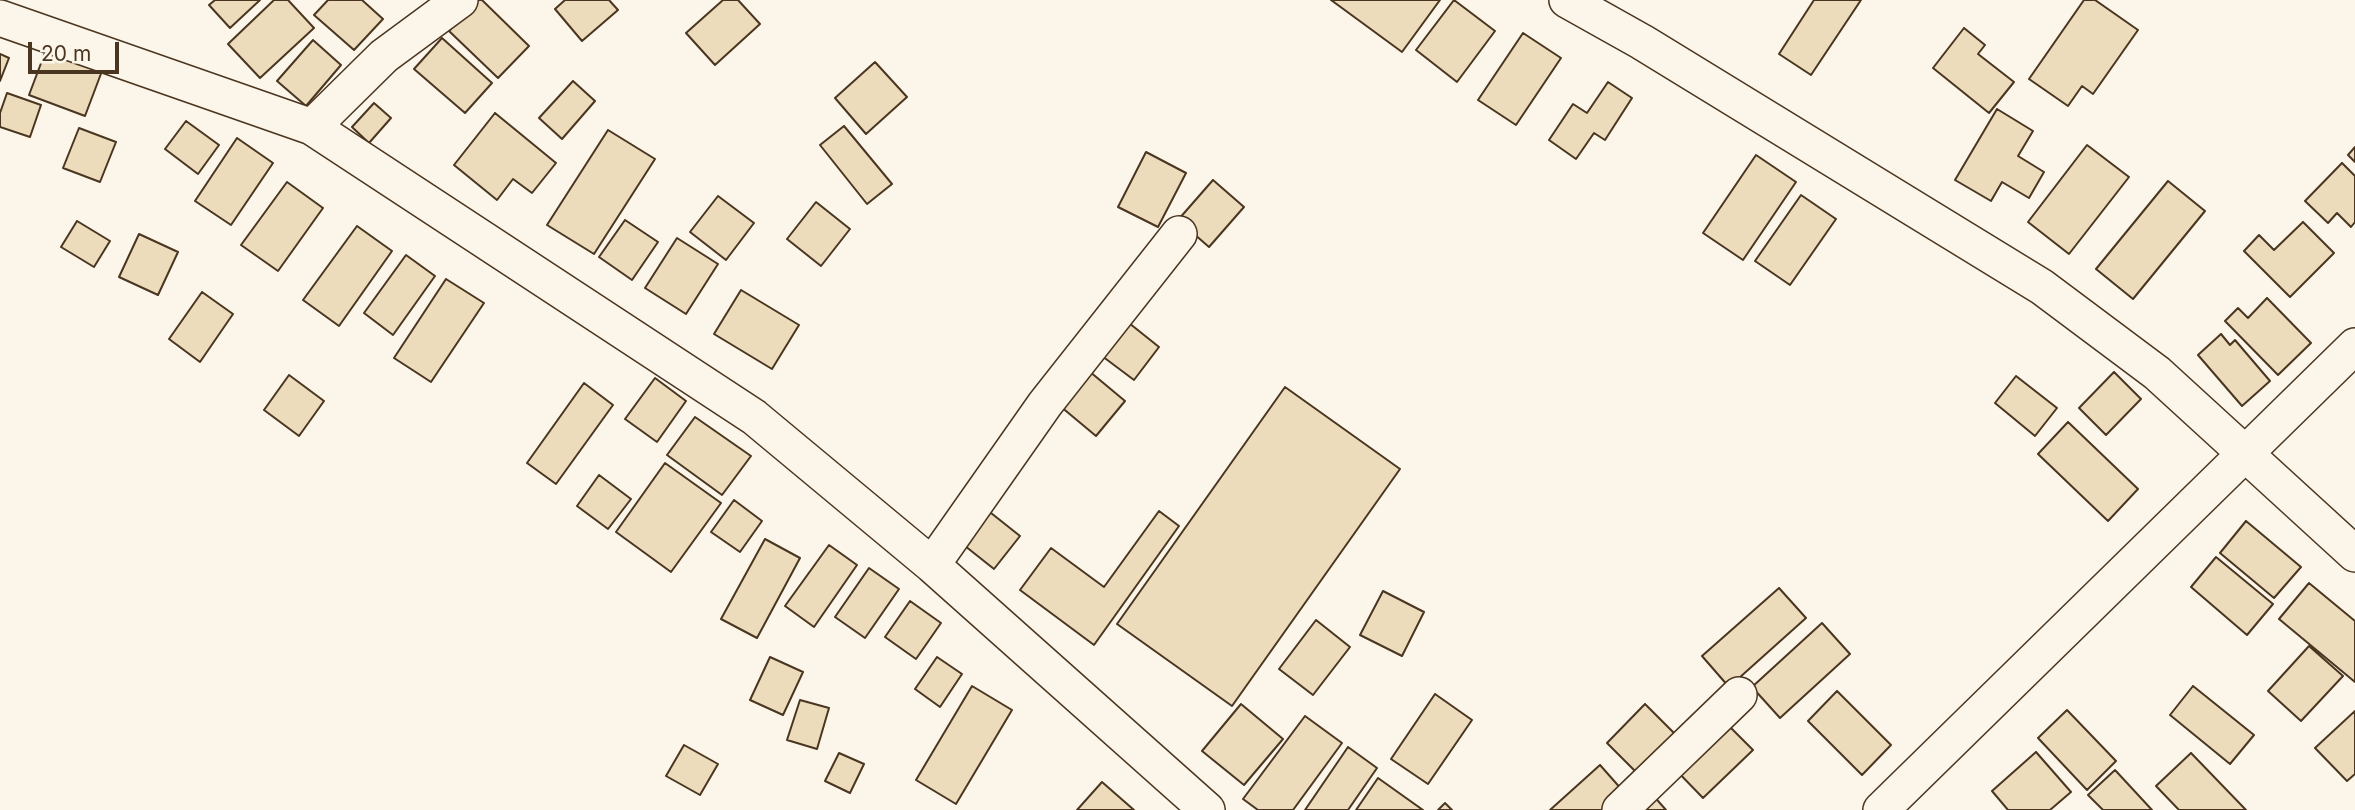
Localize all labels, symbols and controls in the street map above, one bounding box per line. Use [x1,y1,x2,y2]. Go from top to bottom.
scale bar [32,28,122,72]
text: 20 m [41,41,91,66]

